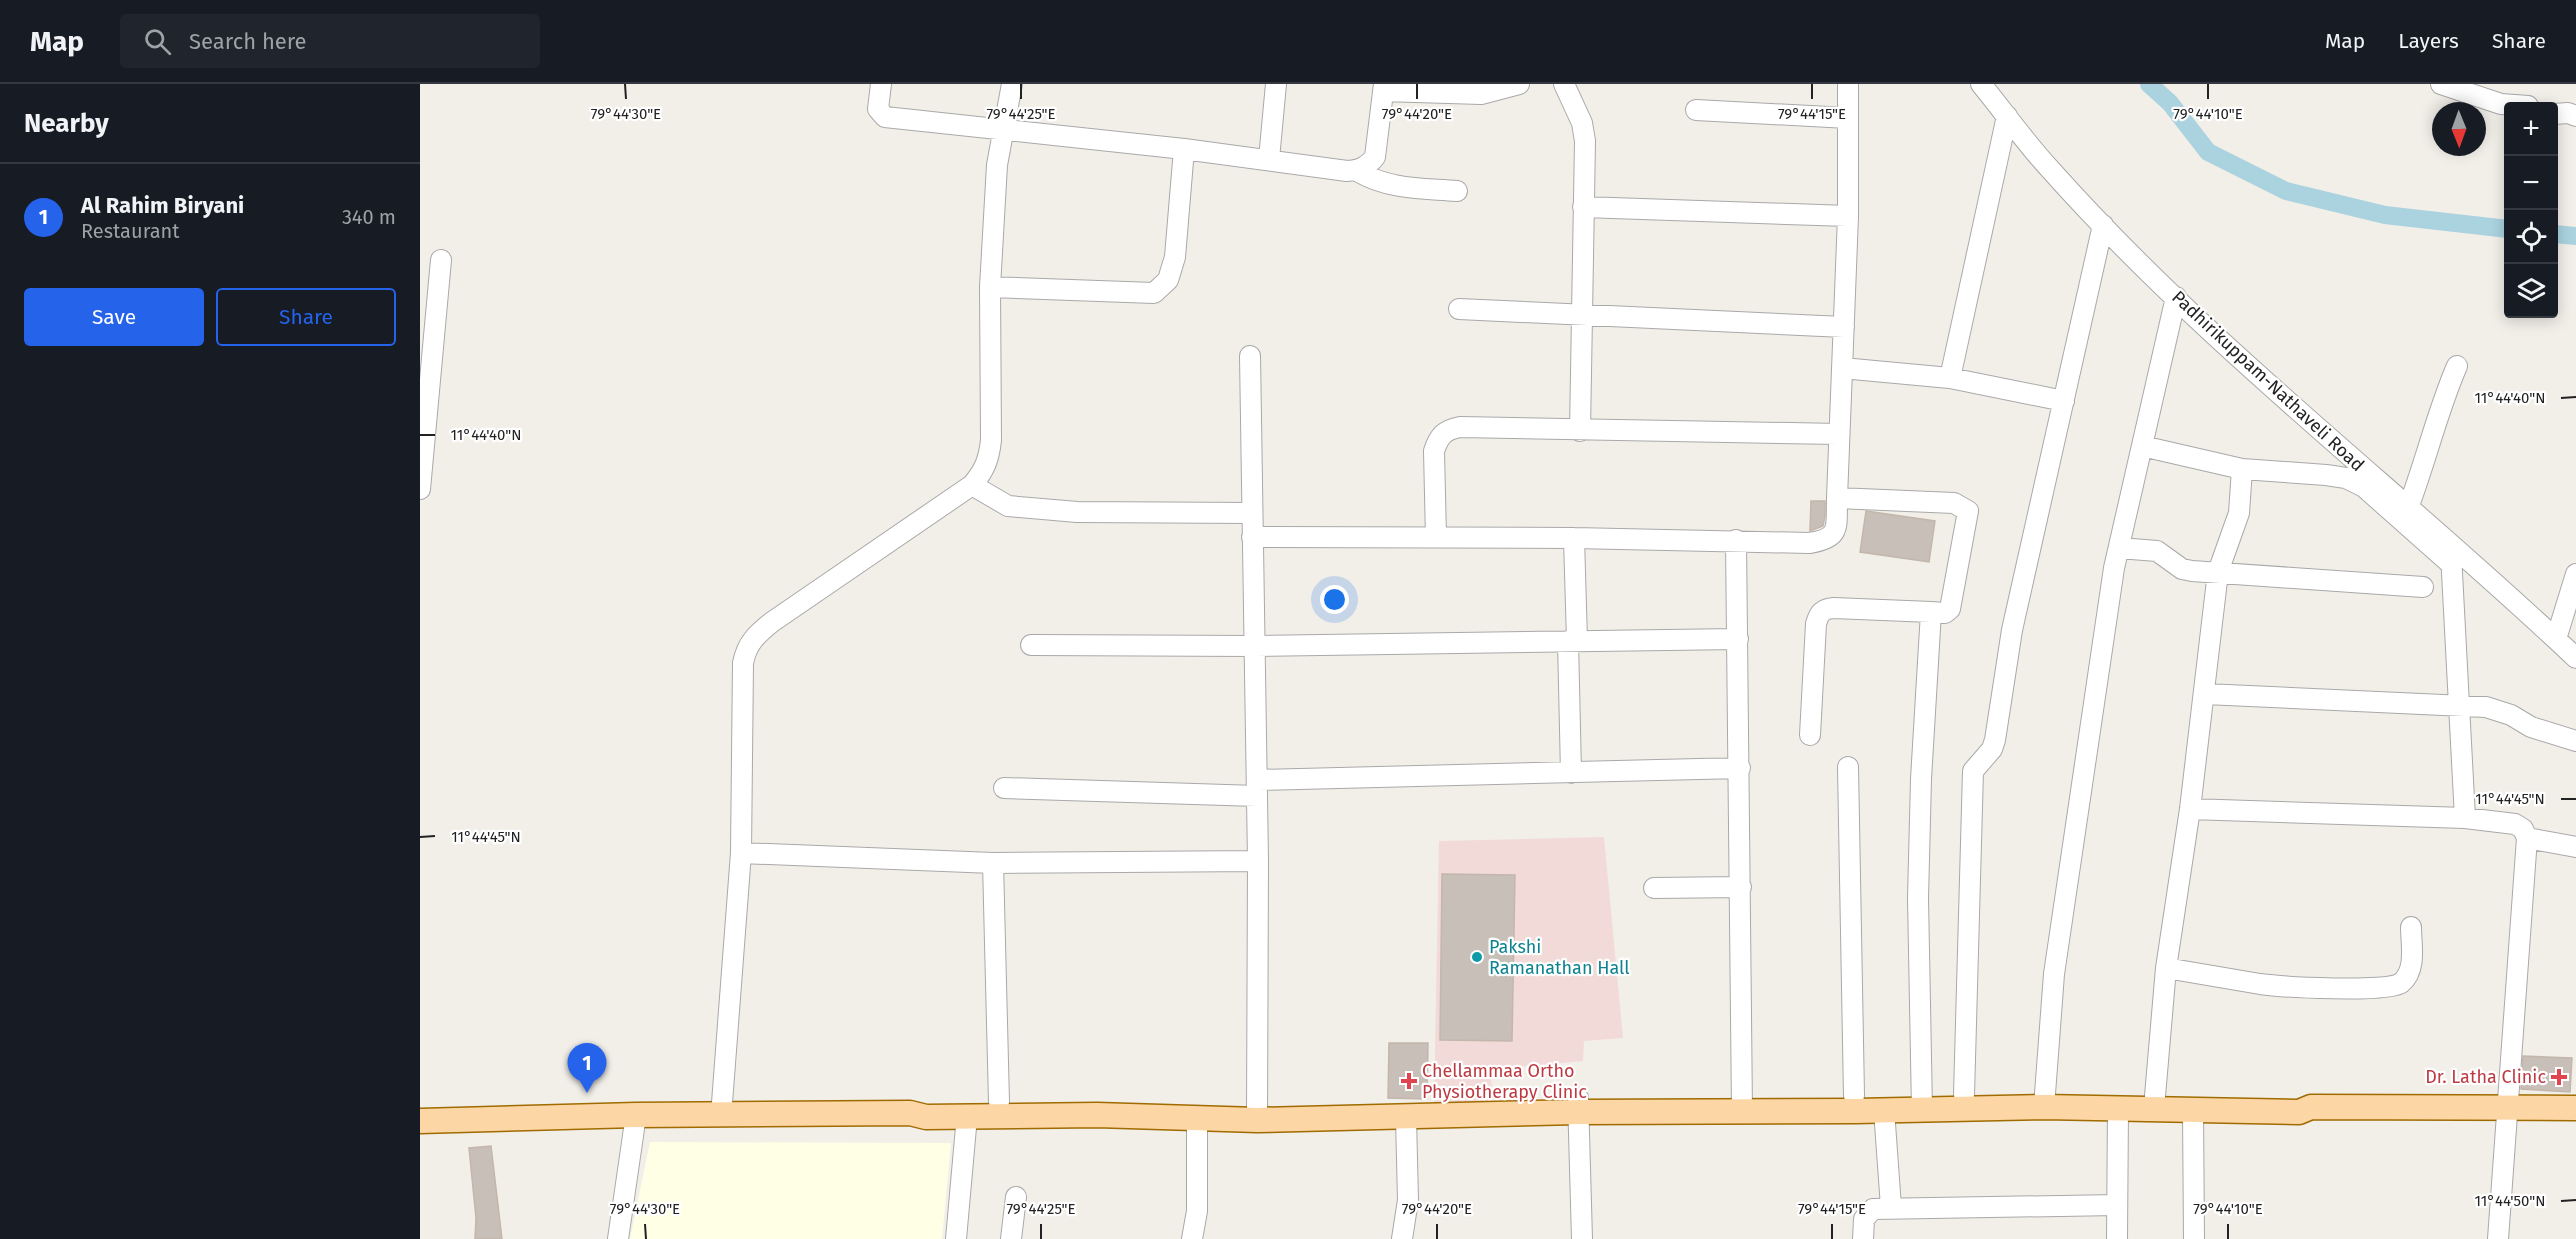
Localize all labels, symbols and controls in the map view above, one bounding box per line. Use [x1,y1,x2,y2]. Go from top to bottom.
search box [120,14,540,68]
text: Map [30,25,84,58]
icon: search [141,25,174,58]
text: Search here [189,28,307,55]
text: Map [2325,28,2365,54]
text: Layers [2398,28,2459,54]
text: Share [2492,28,2546,54]
north arrow [2432,102,2486,156]
map controls [2504,102,2558,318]
button: + [2504,102,2558,156]
text: 79°44'30"E [591,105,661,123]
text: 79°44'25"E [986,105,1056,123]
text: 79°44'20"E [1382,105,1452,123]
text: 79°44'15"E [1778,105,1846,123]
text: 79°44'10"E [2173,105,2243,123]
text: Nearby [24,108,109,139]
button: − [2504,156,2558,210]
text: Al Rahim Biryani [81,192,244,219]
text: 1 [39,205,48,229]
text: 340 m [342,205,396,229]
button: locate [2504,210,2558,264]
text: Restaurant [81,219,179,243]
button: layers [2504,264,2558,318]
street label: Padhirikuppam-Nathaveli Road [2167,286,2369,476]
button: Save [24,288,204,346]
button: Share [216,288,396,346]
text: 11°44'40"N [2475,389,2545,407]
text: 11°44'40"N [451,426,521,444]
your location [1320,585,1349,614]
text: 11°44'45"N [2475,790,2545,808]
text: 11°44'45"N [451,828,521,846]
place label: Pakshi Ramanathan Hall [1489,936,1630,979]
marker: Pakshi Ramanathan Hall [1470,950,1484,964]
pin: 1 [568,1044,606,1093]
place label: Chellammaa Ortho Physiotherapy Clinic [1422,1060,1587,1103]
place label: Dr. Latha Clinic [2425,1066,2546,1088]
marker: Dr. Latha Clinic [2550,1068,2568,1086]
marker: Chellammaa Ortho Physiotherapy Clinic [1400,1072,1418,1090]
text: 11°44'50"N [2474,1192,2546,1210]
text: 79°44'30"E [610,1200,680,1218]
text: 79°44'25"E [1006,1200,1076,1218]
text: 79°44'20"E [1402,1200,1472,1218]
text: 79°44'15"E [1798,1200,1866,1218]
text: 79°44'10"E [2193,1200,2263,1218]

